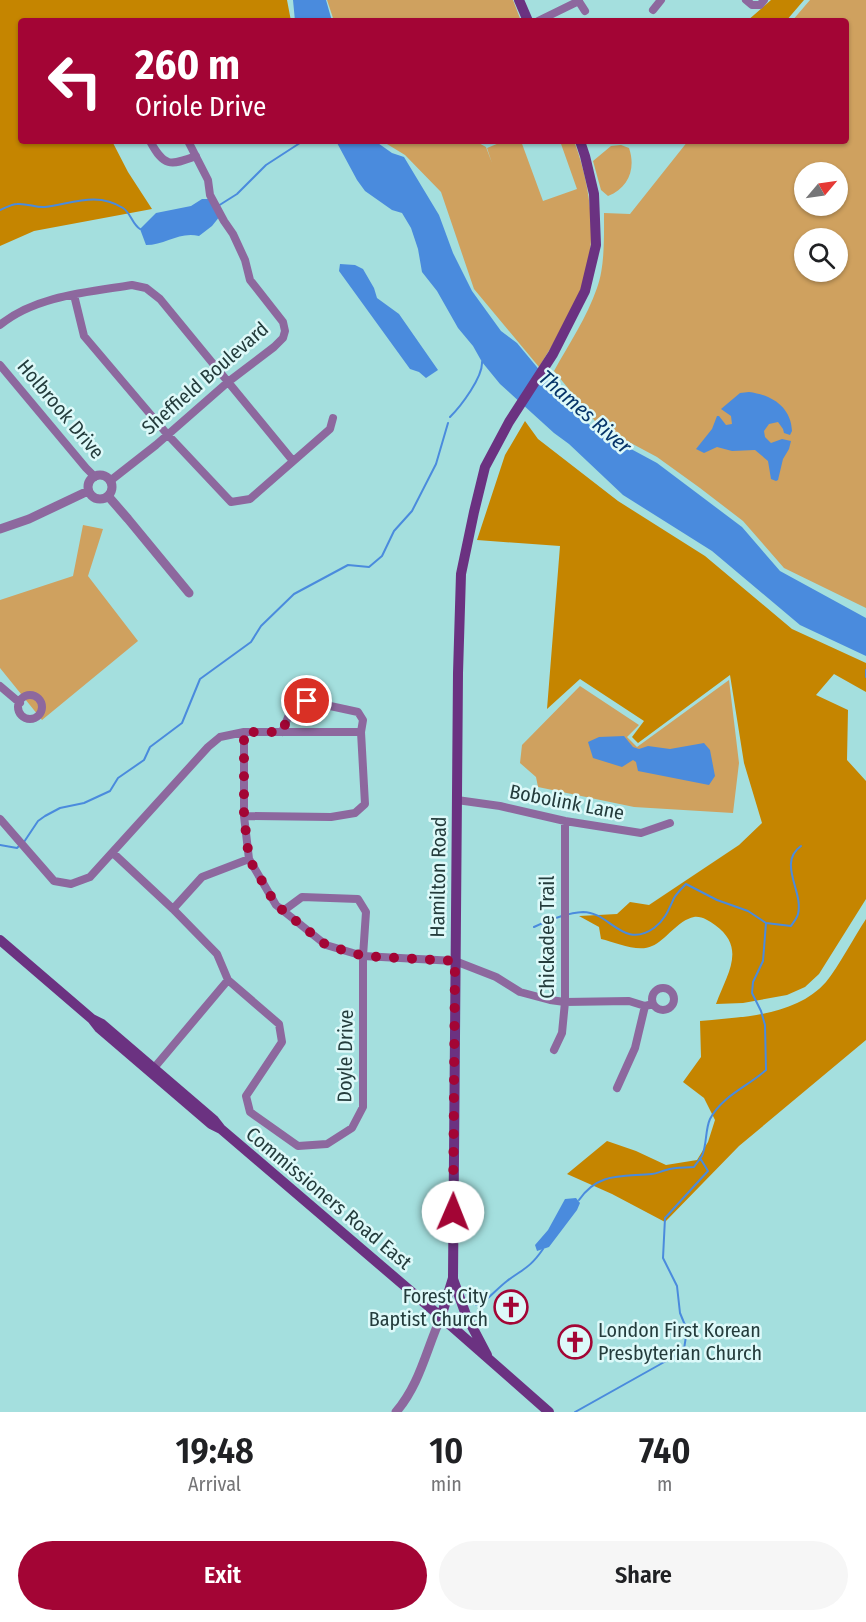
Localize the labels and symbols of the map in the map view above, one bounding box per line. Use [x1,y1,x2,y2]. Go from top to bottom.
north arrow [794,162,848,216]
street label: Sheffield Boulevard [137,316,273,440]
street label: Holbrook Drive [12,354,110,464]
water label: Thames River [533,365,637,460]
pin [281,675,332,726]
street label: Bobolink Lane [508,779,626,825]
street label: Hamilton Road [425,816,451,938]
street label: Chickadee Trail [535,875,559,999]
street label: Doyle Drive [332,1009,358,1103]
street label: Commissioners Road East [241,1122,417,1275]
position arrow [421,1180,485,1244]
place label: Forest City Baptist Church [369,1284,488,1331]
church icon: Forest City Baptist Church [493,1289,529,1325]
place label: London First Korean Presbyterian Church [598,1318,762,1365]
church icon: London First Korean Presbyterian Church [557,1324,593,1360]

